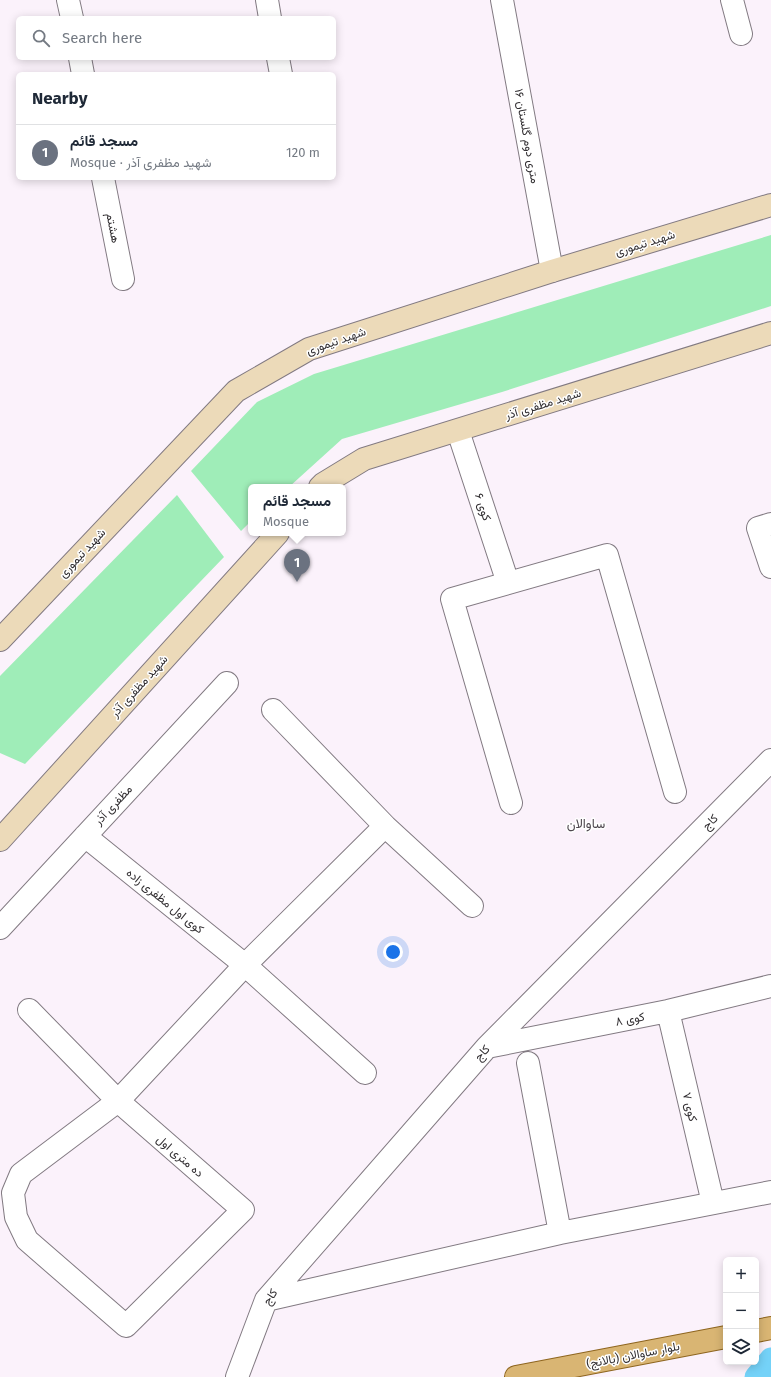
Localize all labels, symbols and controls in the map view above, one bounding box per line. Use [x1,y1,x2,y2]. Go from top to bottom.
search box [16,16,336,60]
icon: search [30,27,52,49]
text: Search here [62,29,142,47]
text: Nearby [32,88,87,109]
street label: ۱۶ متری دوم گلستان [511,88,542,185]
text: مسجد قائم [70,132,138,150]
text: 1 [42,145,48,160]
text: 120 m [286,145,320,160]
text: Mosque · شهید مظفری آذر [70,155,212,170]
street label: هشتم [102,212,123,244]
street label: شهید تیموری [613,227,677,260]
street label: شهید تیموری [304,324,368,359]
street label: شهید مظفری آذر [502,386,583,423]
popup [248,484,346,536]
street label: کوی ۶ [471,491,494,523]
text: مسجد قائم [263,492,331,510]
text: Mosque [263,514,309,529]
street label: شهید تیموری [56,525,109,581]
pin: 1 [284,549,310,582]
street label: شهید مظفری آذر [107,652,171,721]
street label: مظفری آذر [90,782,136,829]
street label: کاج [699,811,722,834]
district label: ساوالان [567,816,605,832]
street label: کوی اول مظفری زاده [123,866,206,937]
your location [383,942,403,962]
street label: کوی ۸ [614,1009,646,1030]
street label: کاج [471,1042,494,1065]
street label: کوی ۷ [679,1091,700,1123]
street label: ده متری اول [153,1132,206,1181]
map controls [723,1257,759,1365]
button: + [723,1257,759,1293]
street label: کاج [260,1286,282,1309]
button: − [723,1293,759,1329]
button: layers [723,1329,759,1365]
street label: بلوار ساوالان (بالانج) [585,1339,681,1373]

